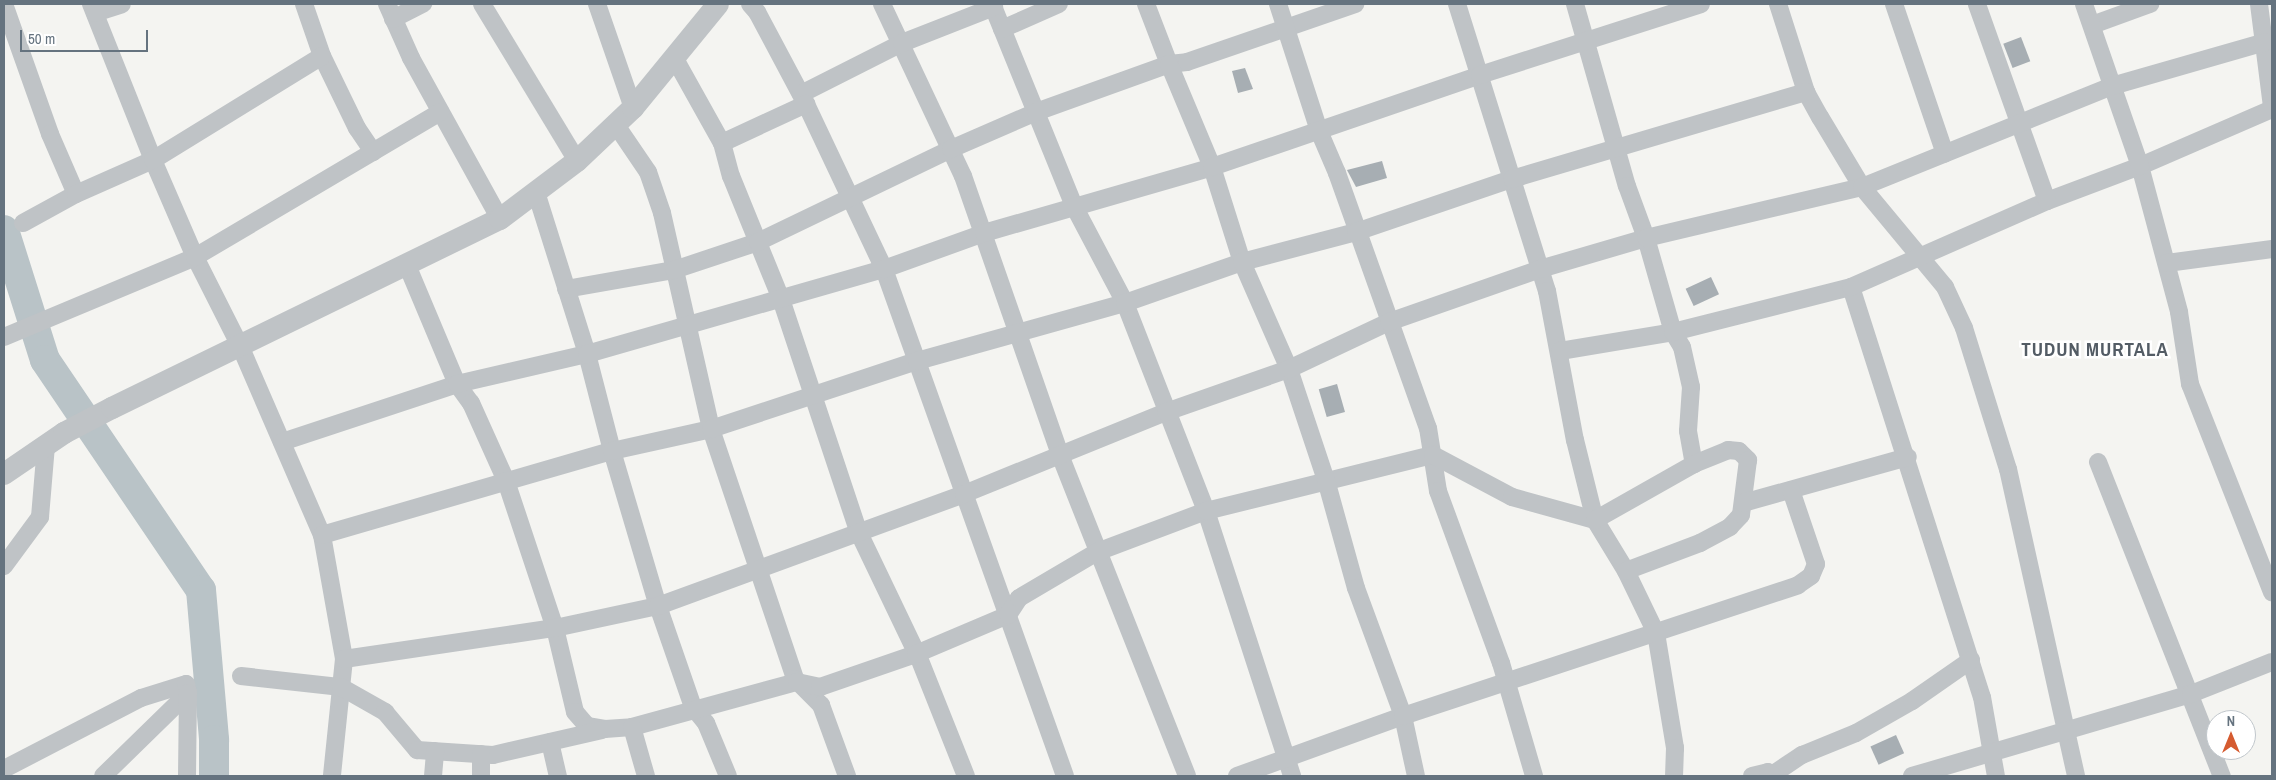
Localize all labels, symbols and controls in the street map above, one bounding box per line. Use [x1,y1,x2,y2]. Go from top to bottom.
scale bar [22,20,150,52]
text: 50 m [28,28,55,49]
district label: TUDUN MURTALA [2020,339,2170,361]
north arrow [2206,710,2256,760]
text: N [2227,712,2235,730]

